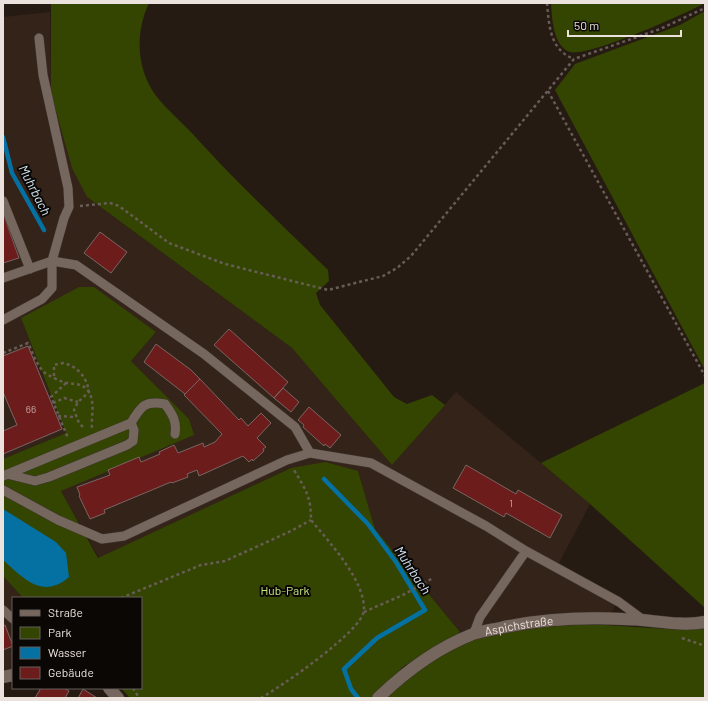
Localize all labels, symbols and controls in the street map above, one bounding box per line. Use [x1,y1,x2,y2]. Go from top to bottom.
scale bar [568,12,681,38]
text: 50 m [574,18,599,32]
water label: Muhrbach [16,162,55,218]
house number: 66 [26,403,36,415]
house number: 1 [509,497,513,509]
water label: Muhrbach [392,543,435,597]
park label: Hub-Park [260,583,310,597]
legend [12,597,142,689]
text: Straße [48,605,83,619]
street label: Aspichstraße [483,613,554,638]
text: Park [48,625,72,639]
text: Wasser [48,645,87,659]
text: Gebäude [48,665,94,679]

